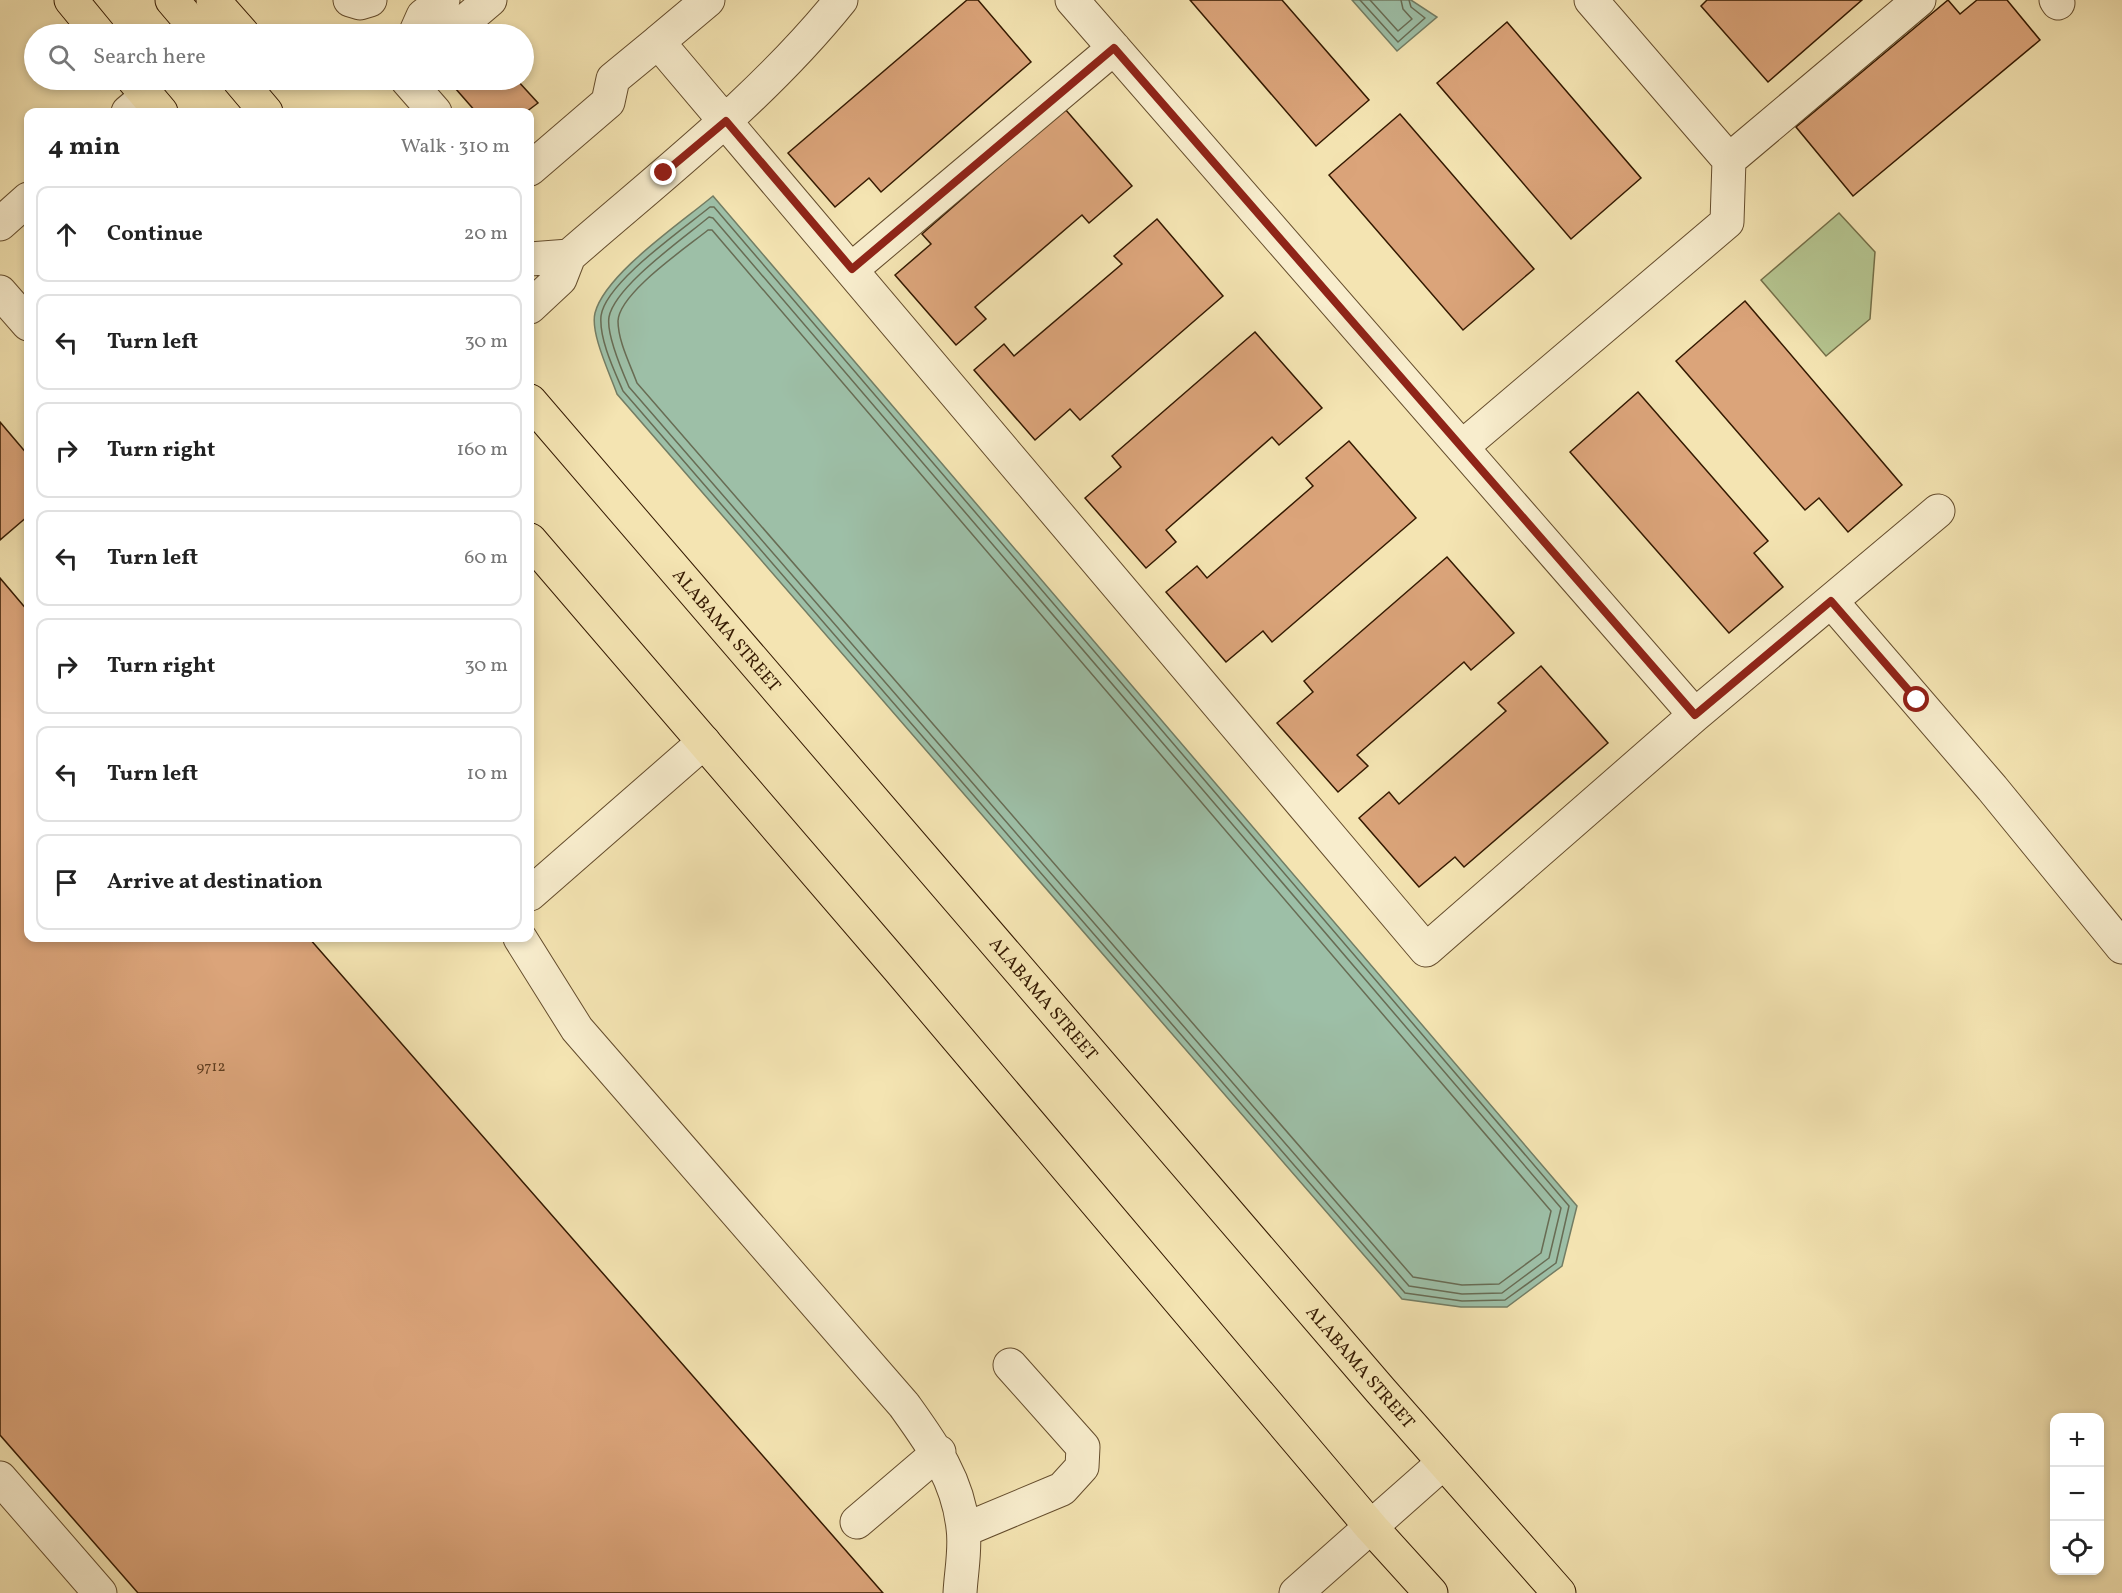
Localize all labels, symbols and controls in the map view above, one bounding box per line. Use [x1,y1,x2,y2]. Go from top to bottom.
search box [24,24,534,90]
icon: search [45,41,78,74]
text: Search here [93,42,206,73]
text: 4 min [48,129,120,165]
text: Walk · 310 m [401,133,510,161]
route end [650,159,676,185]
icon: ahead [50,218,83,251]
text: Continue [107,219,203,250]
text: 20 m [464,220,508,248]
icon: left [50,326,83,359]
text: Turn left [107,327,198,358]
text: 30 m [464,328,508,356]
icon: right [50,434,83,467]
text: Turn right [107,435,215,466]
text: 160 m [456,436,508,464]
icon: left [50,542,83,575]
text: Turn left [107,543,198,574]
text: 60 m [464,544,508,572]
street label: ALABAMA STREET [666,564,786,698]
icon: right [50,650,83,683]
text: Turn right [107,651,215,682]
text: 30 m [464,652,508,680]
route start [1903,686,1929,712]
icon: left [50,758,83,791]
text: Turn left [107,759,198,790]
text: 10 m [467,760,508,788]
icon: arrive [50,866,83,899]
text: Arrive at destination [107,867,323,898]
street label: ALABAMA STREET [982,933,1103,1067]
house number: 9712 [197,1057,225,1078]
street label: ALABAMA STREET [1299,1301,1420,1435]
map controls [2050,1413,2104,1575]
button: + [2050,1413,2104,1467]
button: − [2050,1467,2104,1521]
button: locate [2050,1521,2104,1575]

